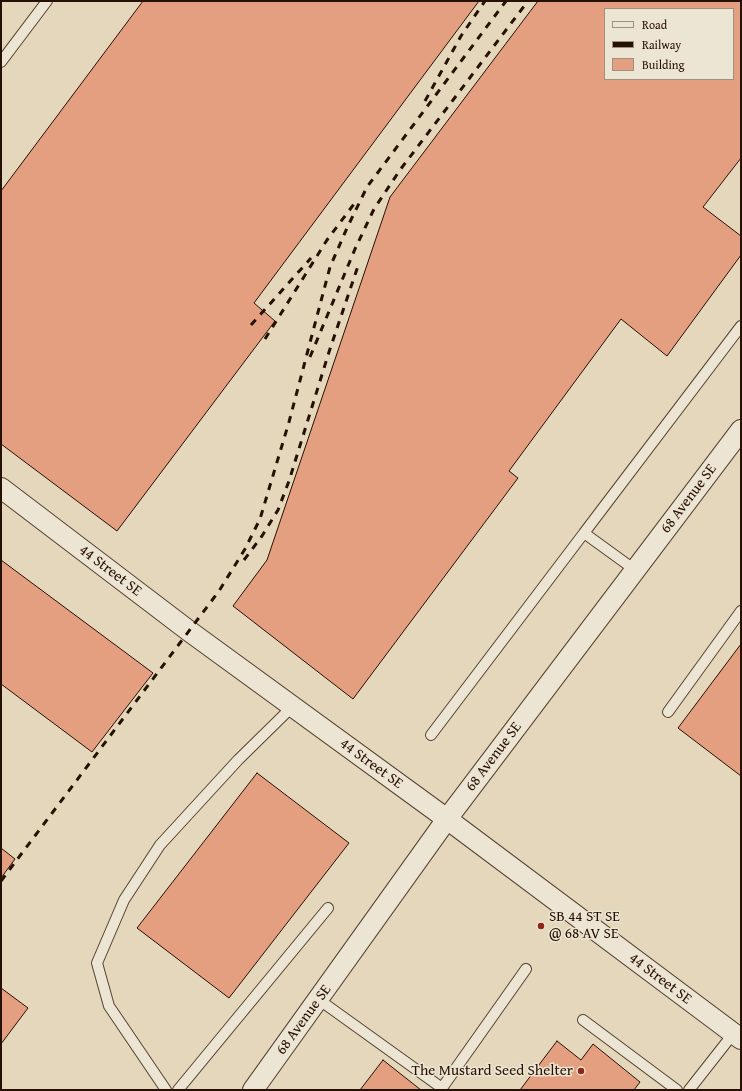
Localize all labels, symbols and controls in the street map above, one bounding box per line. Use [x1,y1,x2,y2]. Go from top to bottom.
legend [604,8,734,80]
text: Road [642,16,667,33]
text: Railway [642,36,681,53]
text: Building [642,56,685,73]
street label: 68 Avenue SE [657,461,721,537]
street label: 44 Street SE [75,542,145,600]
street label: 68 Avenue SE [462,719,526,795]
street label: 44 Street SE [336,735,406,793]
place label: SB 44 ST SE @ 68 AV SE [549,908,620,943]
marker: SB 44 ST SE @ 68 AV SE [536,921,546,931]
street label: 44 Street SE [625,950,695,1008]
street label: 68 Avenue SE [273,982,335,1058]
place label: The Mustard Seed Shelter [412,1062,573,1080]
marker: The Mustard Seed Shelter [576,1066,586,1076]

